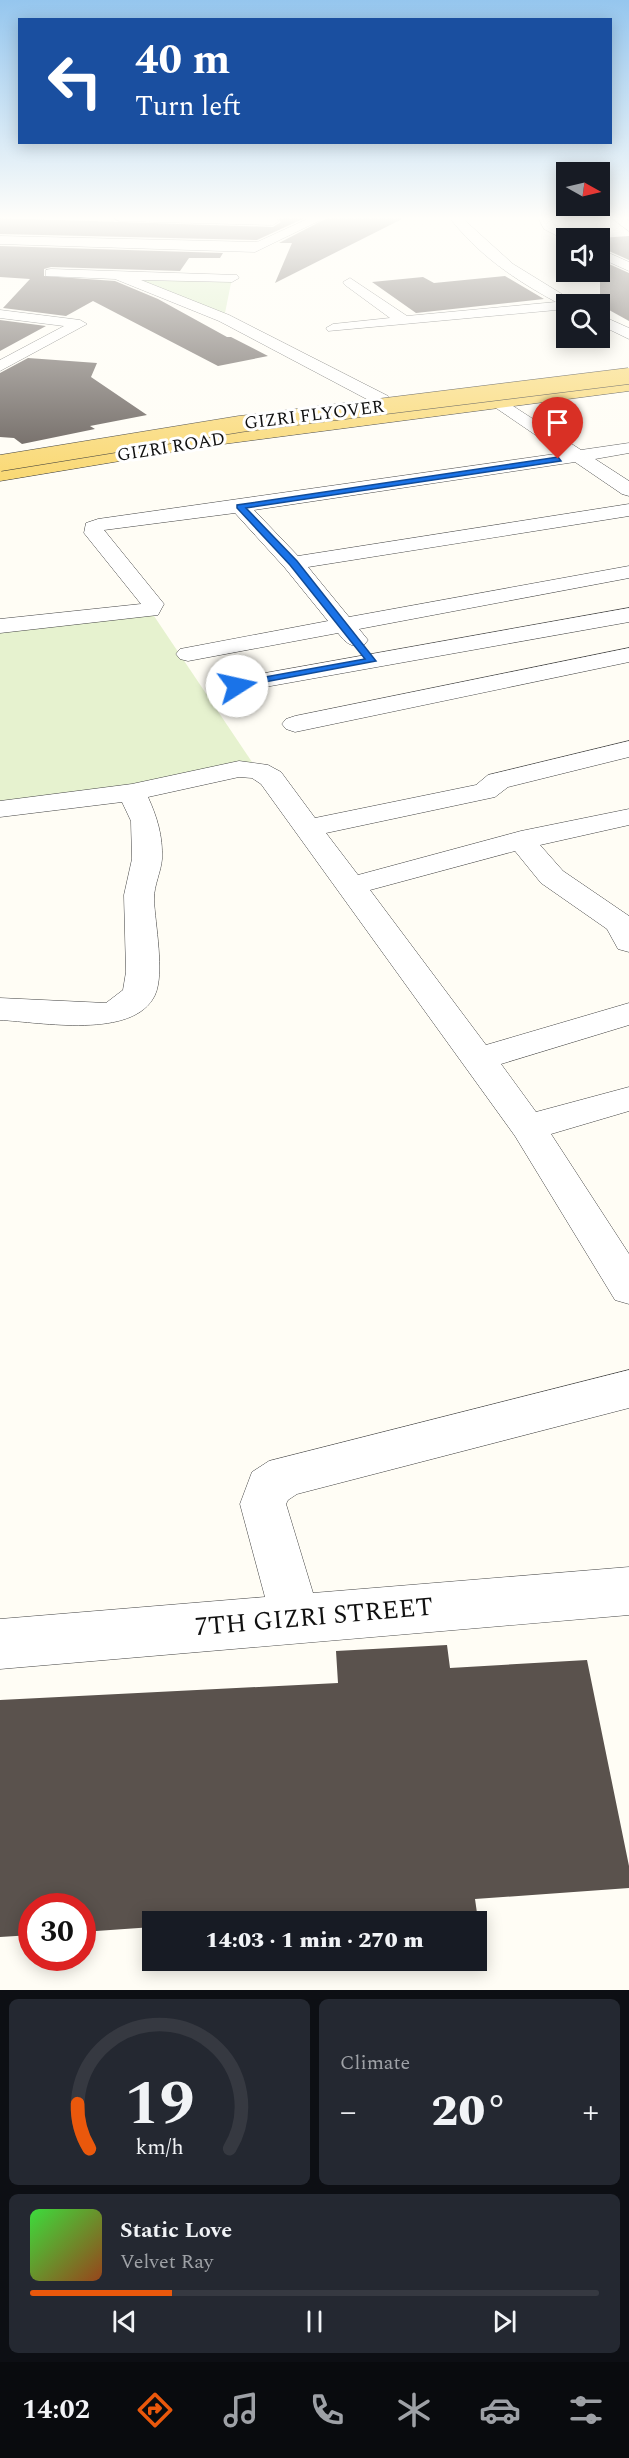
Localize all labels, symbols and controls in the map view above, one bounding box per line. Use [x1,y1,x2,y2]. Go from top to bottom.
text: 40 m [135,29,230,92]
icon: left [36,42,114,120]
text: Turn left [135,86,241,128]
north arrow [556,162,610,216]
map controls [556,162,610,348]
button: sound [556,228,610,282]
button: search [556,294,610,348]
street label: GIZRI FLYOVER [243,393,385,437]
pin [532,397,583,459]
icon: arrive [541,406,574,439]
street label: GIZRI ROAD [115,425,227,469]
position arrow [205,654,269,718]
street label: 7TH GIZRI STREET [193,1587,435,1647]
speed limit sign: 30 [18,1893,96,1971]
text: 14:03 · 1 min · 270 m [205,1924,424,1957]
text: Climate [340,2048,410,2078]
text: 19 [124,2057,195,2152]
text: 20° [431,2077,508,2146]
text: − [340,2087,357,2137]
text: + [582,2087,599,2137]
text: km/h [135,2131,184,2164]
text: Static Love [120,2214,232,2247]
text: Velvet Ray [120,2247,213,2277]
icon: previous [108,2305,141,2338]
icon: pause [298,2305,331,2338]
icon: next [488,2305,521,2338]
text: 14:02 [22,2389,90,2431]
icon: directions [134,2389,176,2431]
icon: music [220,2389,262,2431]
icon: phone [306,2389,348,2431]
icon: climate [393,2389,435,2431]
icon: car [479,2389,521,2431]
icon: filters [565,2389,607,2431]

